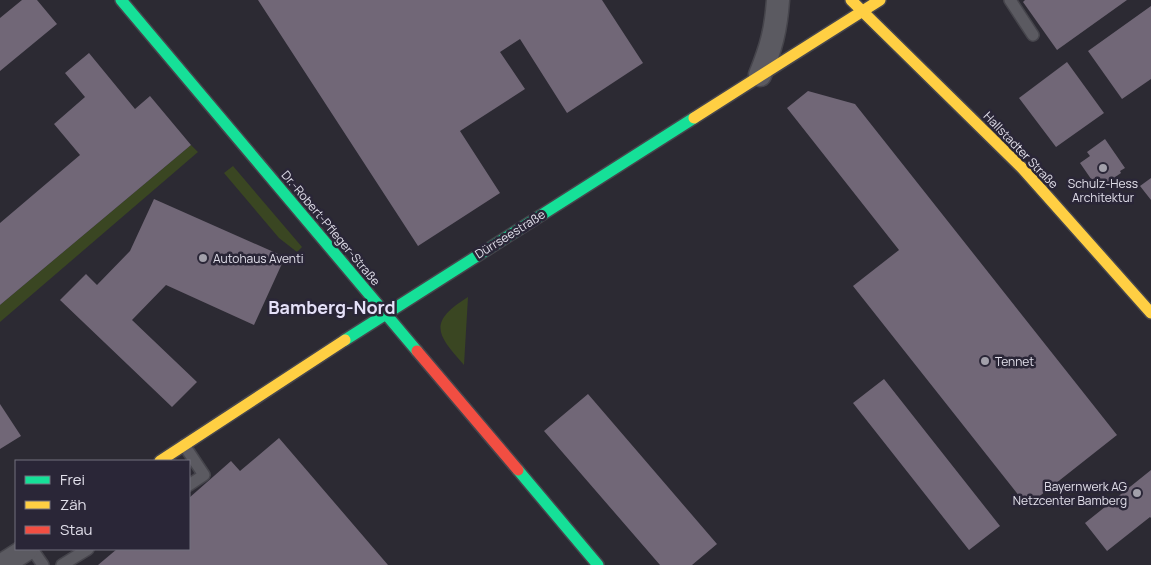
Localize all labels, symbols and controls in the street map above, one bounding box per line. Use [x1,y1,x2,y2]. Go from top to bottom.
street label: Hallstadter Straße [980,108,1062,192]
marker: Schulz-Hess Architektur [1097,162,1109,174]
street label: Dr.-Robert-Pfleger-Straße [278,167,384,289]
place label: Schulz-Hess Architektur [1068,175,1138,206]
street label: Dürrseestraße [472,206,548,262]
place label: Autohaus Aventi [213,250,304,267]
marker: Autohaus Aventi [197,252,209,264]
district label: Bamberg-Nord [268,295,396,319]
place label: Tennet [995,353,1034,370]
marker: Tennet [979,355,991,367]
legend [15,460,190,550]
text: Frei [60,469,85,490]
place label: Bayernwerk AG Netzcenter Bamberg [1013,478,1128,509]
marker: Bayernwerk AG Netzcenter Bamberg [1131,487,1143,499]
text: Zäh [60,494,87,515]
text: Stau [60,519,93,540]

